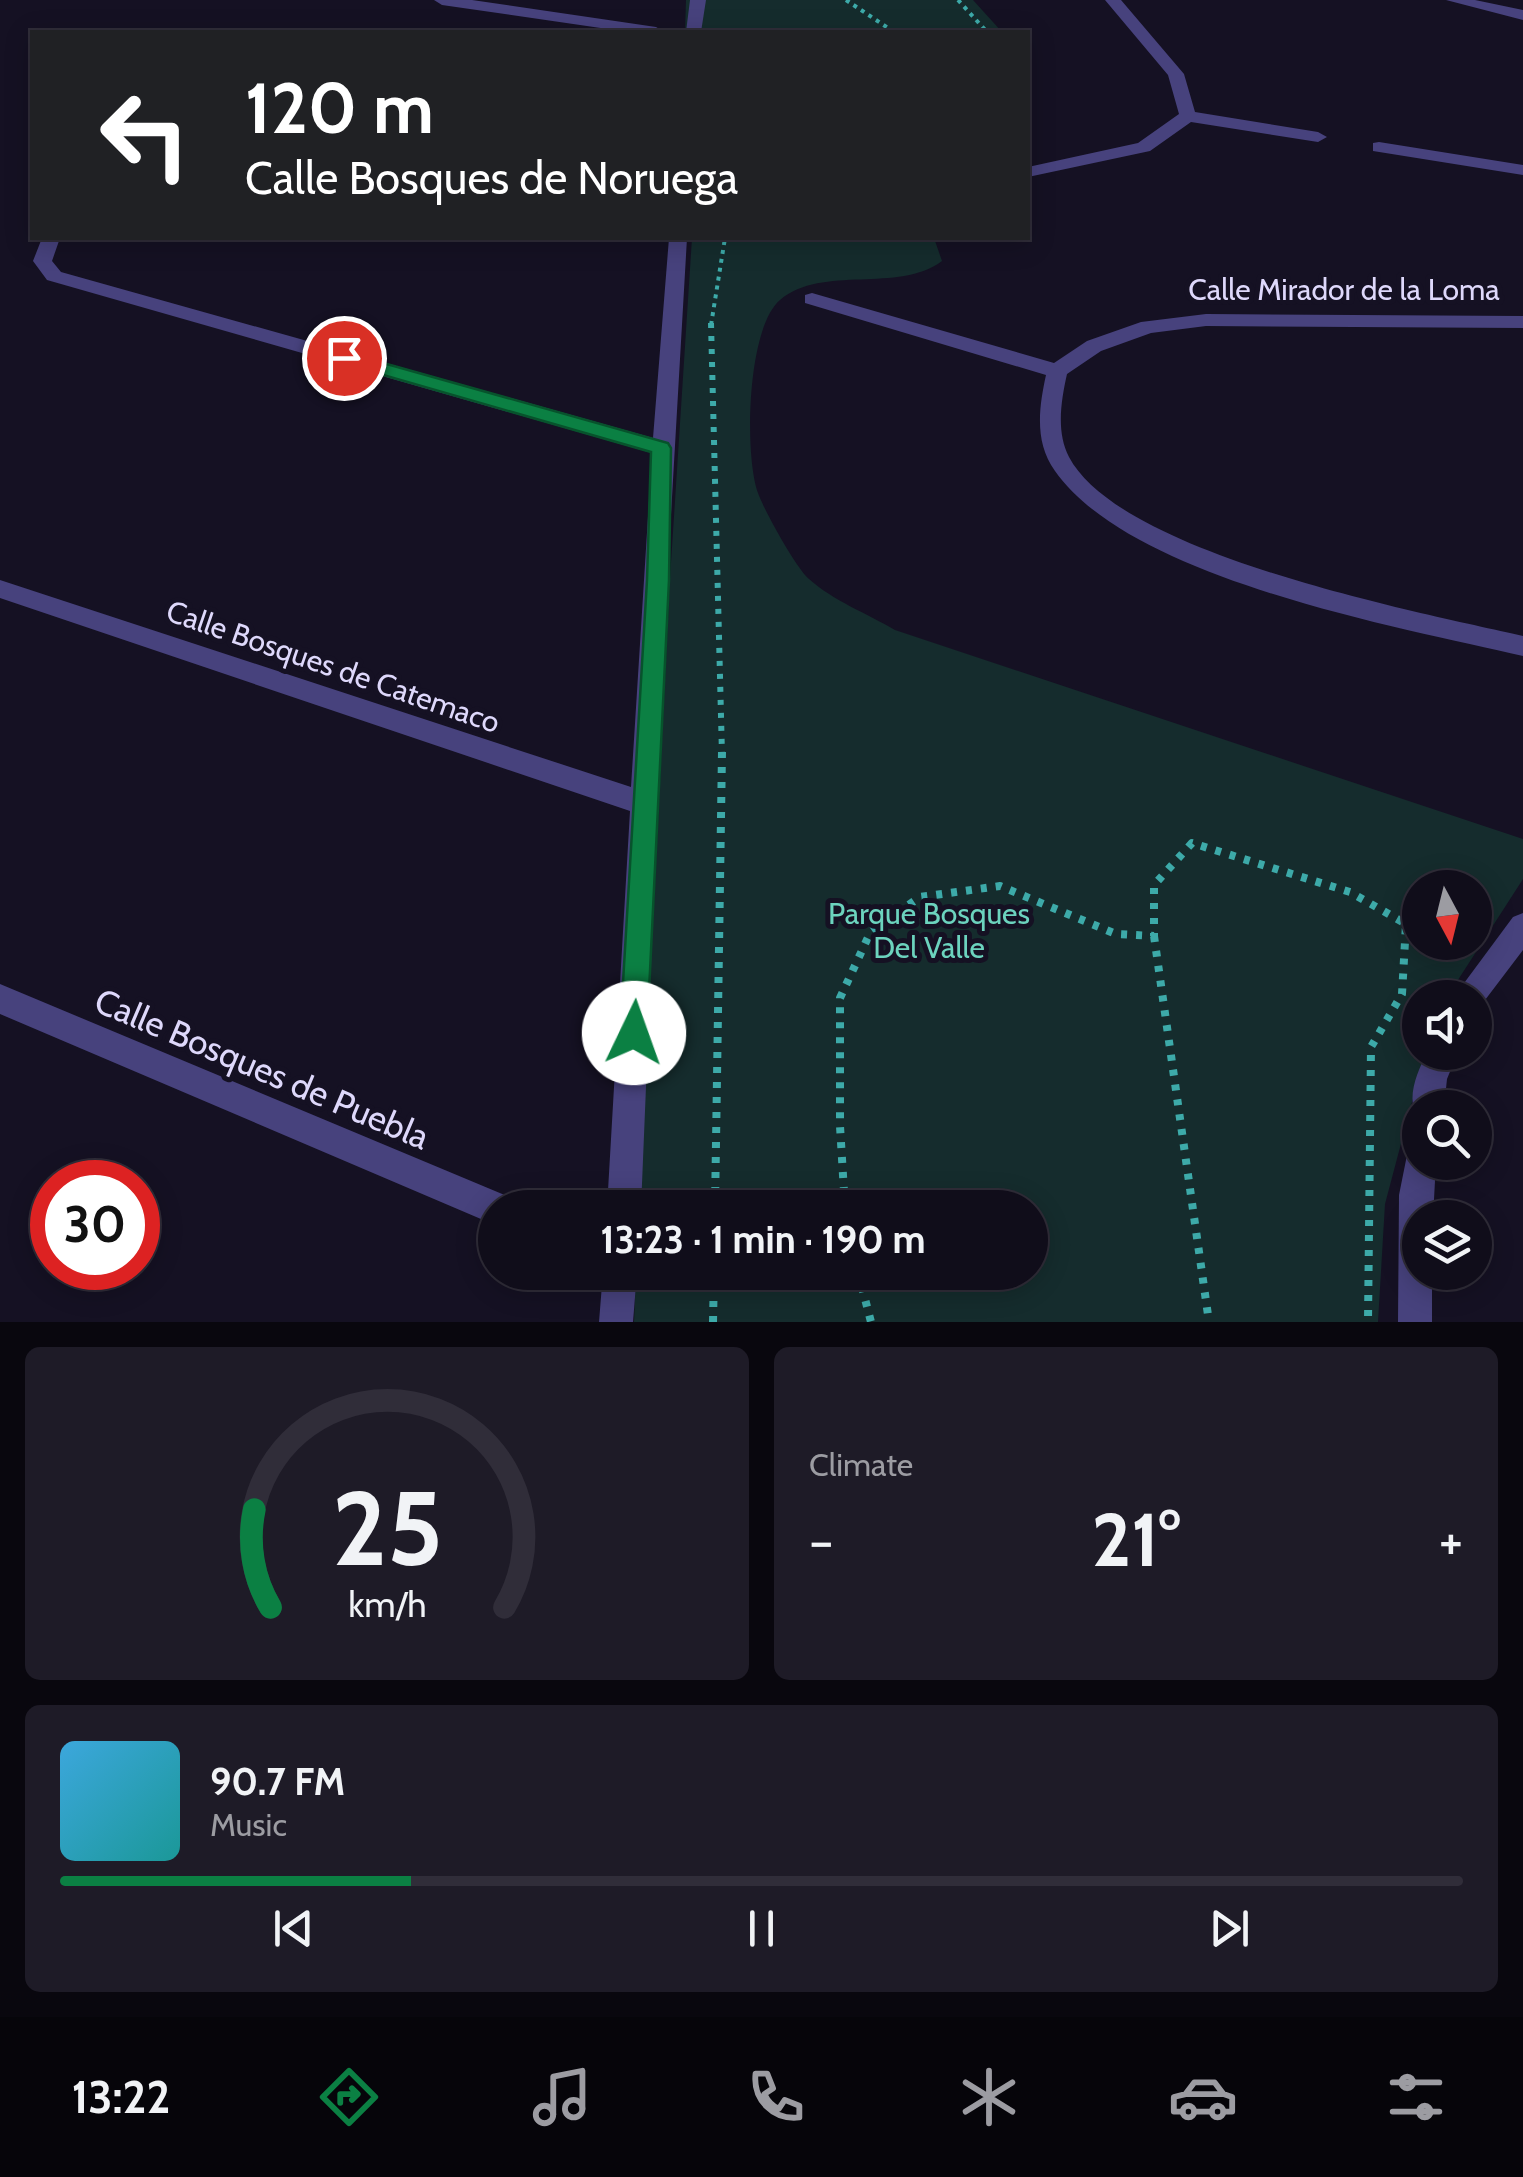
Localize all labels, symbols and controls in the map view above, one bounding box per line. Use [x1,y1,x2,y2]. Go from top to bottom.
text: 120 m [245,65,434,151]
icon: left [80,70,210,200]
text: Calle Bosques de Noruega [245,151,738,205]
street label: Calle Mirador de la Loma [1188,271,1500,308]
pin [302,316,387,401]
icon: arrive [317,331,372,386]
street label: Calle Bosques de Catemaco [162,592,505,741]
north arrow [1402,870,1492,960]
map controls [1402,870,1492,1290]
park label: Parque Bosques Del Valle [828,895,1030,966]
street label: Calle Bosques de Puebla [89,979,436,1159]
button: sound [1402,980,1492,1070]
position arrow [582,981,686,1085]
button: search [1402,1090,1492,1180]
speed limit sign: 30 [30,1160,160,1290]
button: layers [1402,1200,1492,1290]
text: 13:23 · 1 min · 190 m [601,1216,925,1263]
text: Climate [809,1445,913,1484]
text: 25 [332,1465,442,1591]
text: 21° [1091,1494,1181,1585]
text: − [809,1507,833,1574]
text: + [1439,1507,1463,1574]
text: km/h [348,1583,426,1626]
text: 90.7 FM [210,1758,345,1805]
text: Music [210,1805,287,1844]
icon: previous [266,1901,321,1956]
icon: pause [734,1901,789,1956]
icon: next [1202,1901,1257,1956]
icon: directions [314,2062,384,2132]
icon: music [527,2062,597,2132]
icon: phone [741,2062,811,2132]
icon: climate [954,2062,1024,2132]
icon: car [1168,2062,1238,2132]
icon: filters [1381,2062,1451,2132]
text: 13:22 [72,2070,170,2124]

